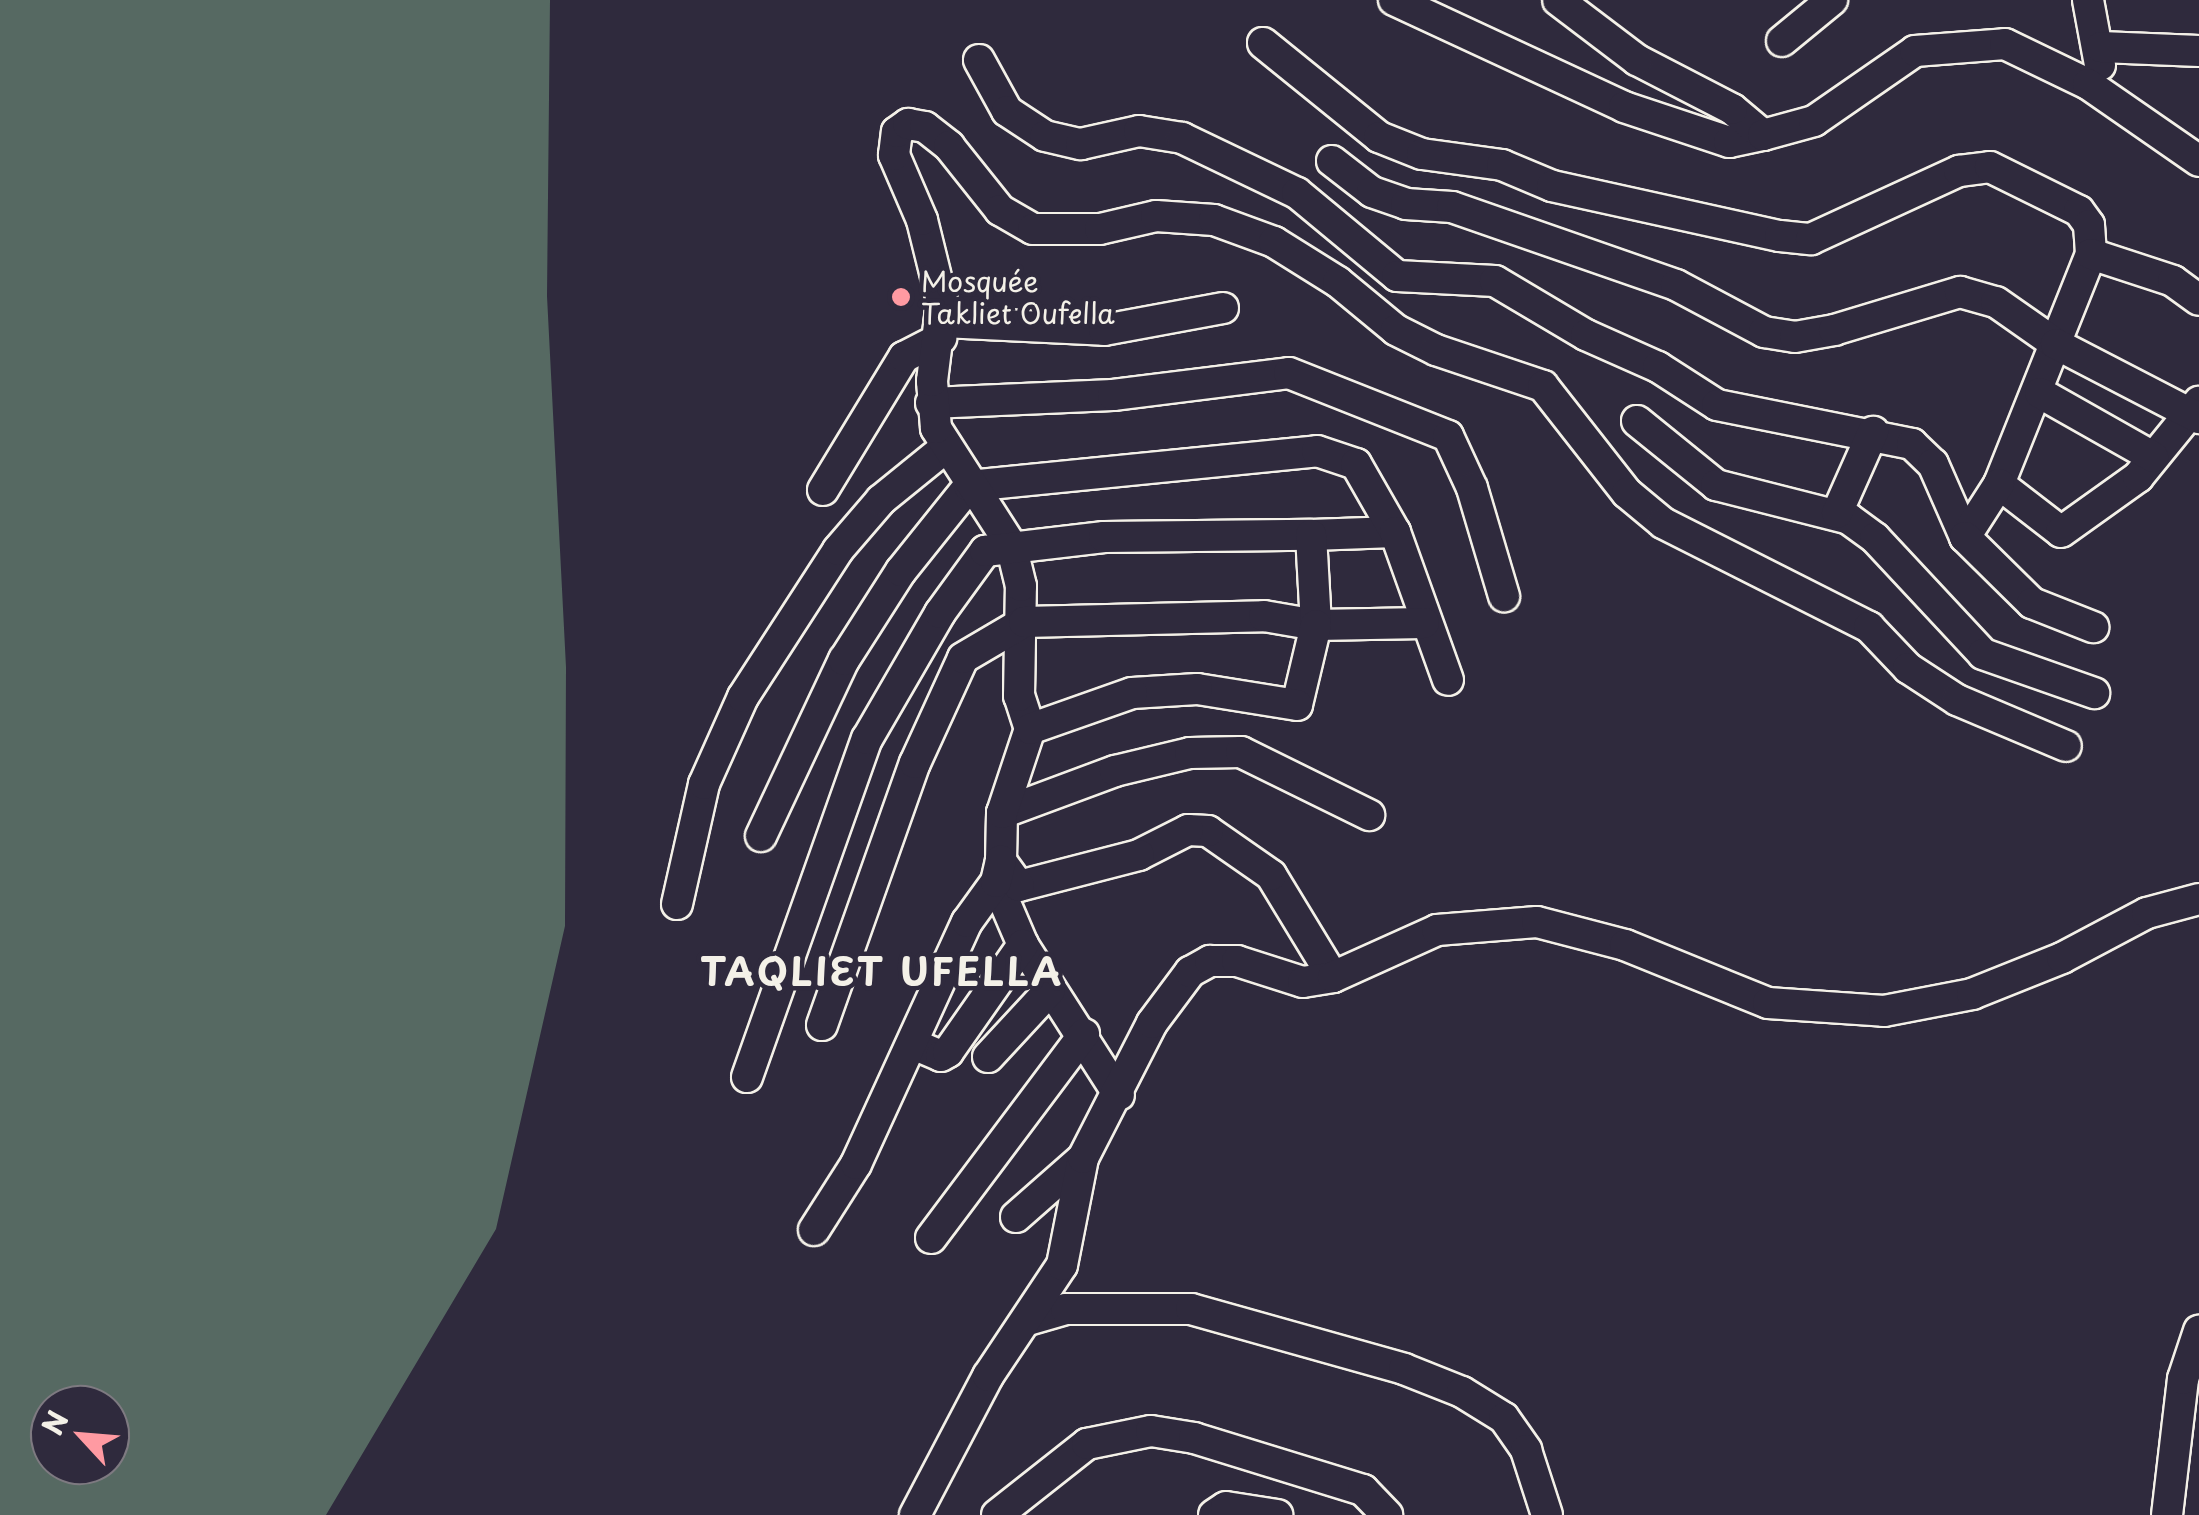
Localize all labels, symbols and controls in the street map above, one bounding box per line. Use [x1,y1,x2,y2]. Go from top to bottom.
place label: Mosquée Takliet Oufella [921,264,1116,330]
marker: Mosquée Takliet Oufella [890,286,912,308]
district label: TAQLIƐT UFELLA [702,948,1062,994]
north arrow [30,1385,130,1485]
text: N [30,1403,79,1442]

